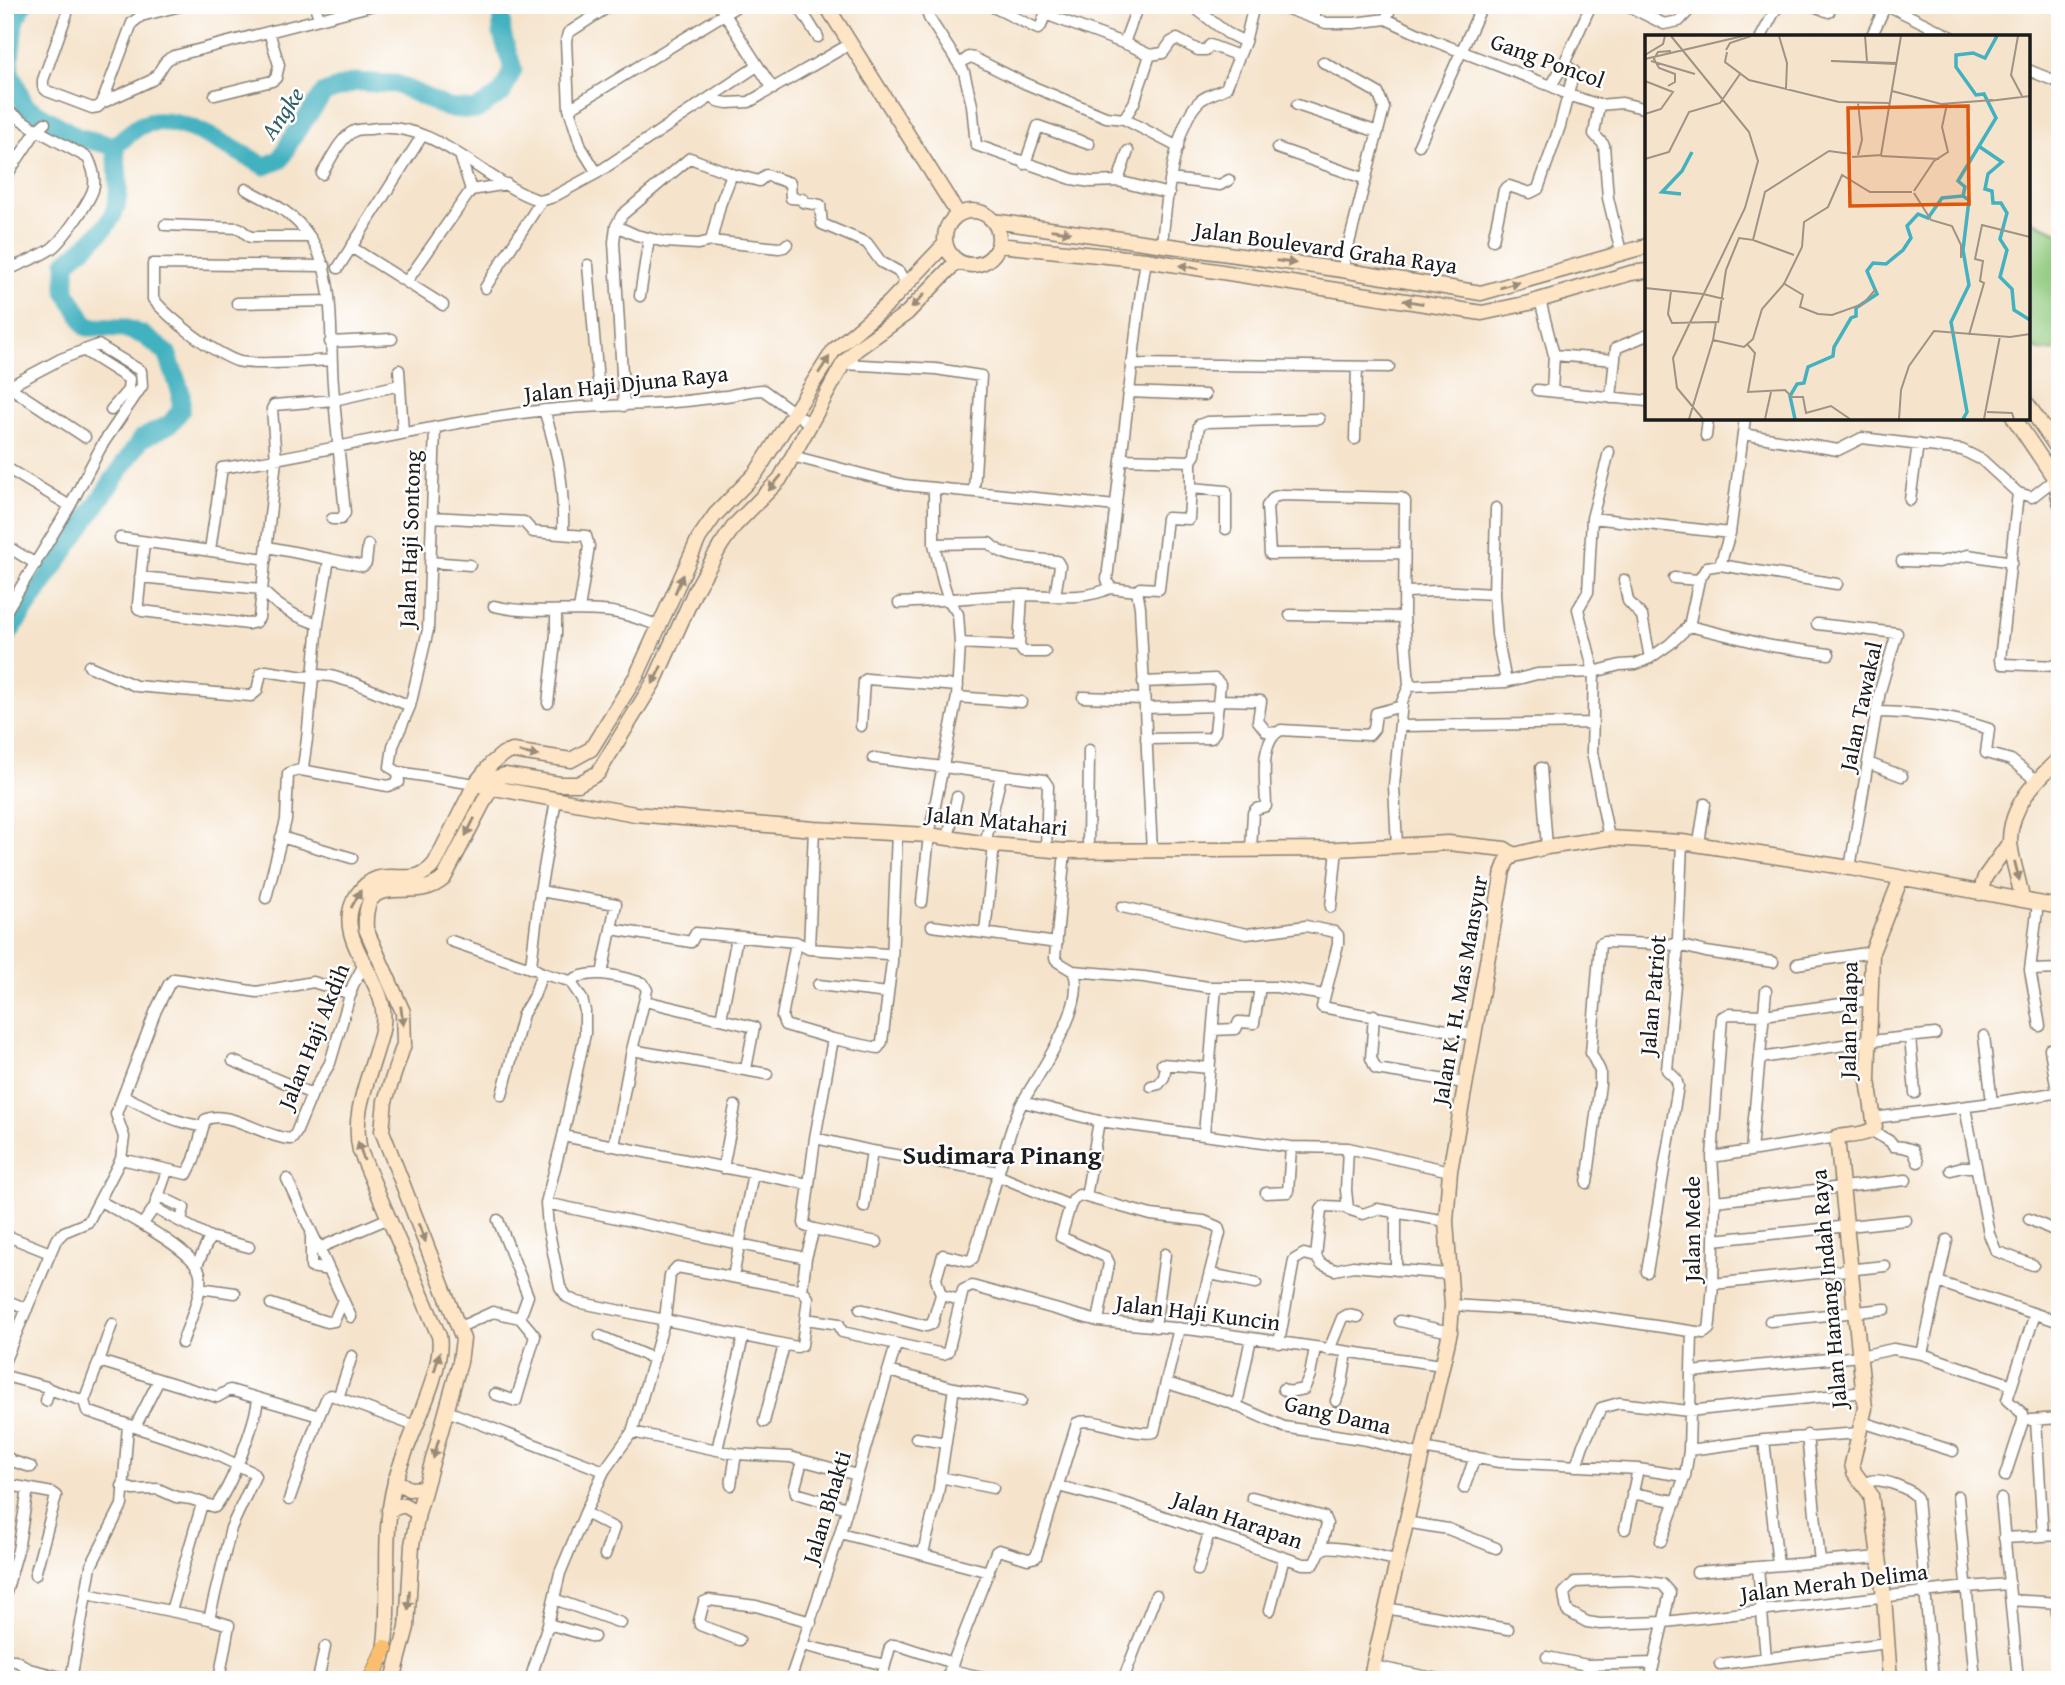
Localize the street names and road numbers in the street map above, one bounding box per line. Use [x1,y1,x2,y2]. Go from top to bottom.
street label: Gang Poncol [1486,24,1610,96]
street label: Jalan Boulevard Graha Raya [1190,212,1460,282]
street label: Jalan Haji Djuna Raya [519,356,730,410]
street label: Jalan Haji Sontong [389,449,429,631]
street label: Jalan Tawakal [1830,638,1890,777]
street label: Jalan Matahari [922,796,1069,844]
street label: Jalan K. H. Mas Mansyur [1422,872,1496,1110]
street label: Jalan Patriot [1630,934,1674,1059]
street label: Jalan Haji Akdih [268,958,357,1117]
street label: Jalan Palapa [1830,961,1866,1082]
street label: Jalan Hanang Indah Raya [1801,1168,1855,1413]
street label: Jalan Mede [1675,1176,1708,1285]
street label: Jalan Haji Kuncin [1111,1285,1282,1338]
street label: Gang Dama [1281,1386,1395,1442]
street label: Jalan Bhakti [792,1446,859,1570]
street label: Jalan Harapan [1166,1480,1308,1557]
street label: Jalan Merah Delima [1735,1554,1930,1610]

